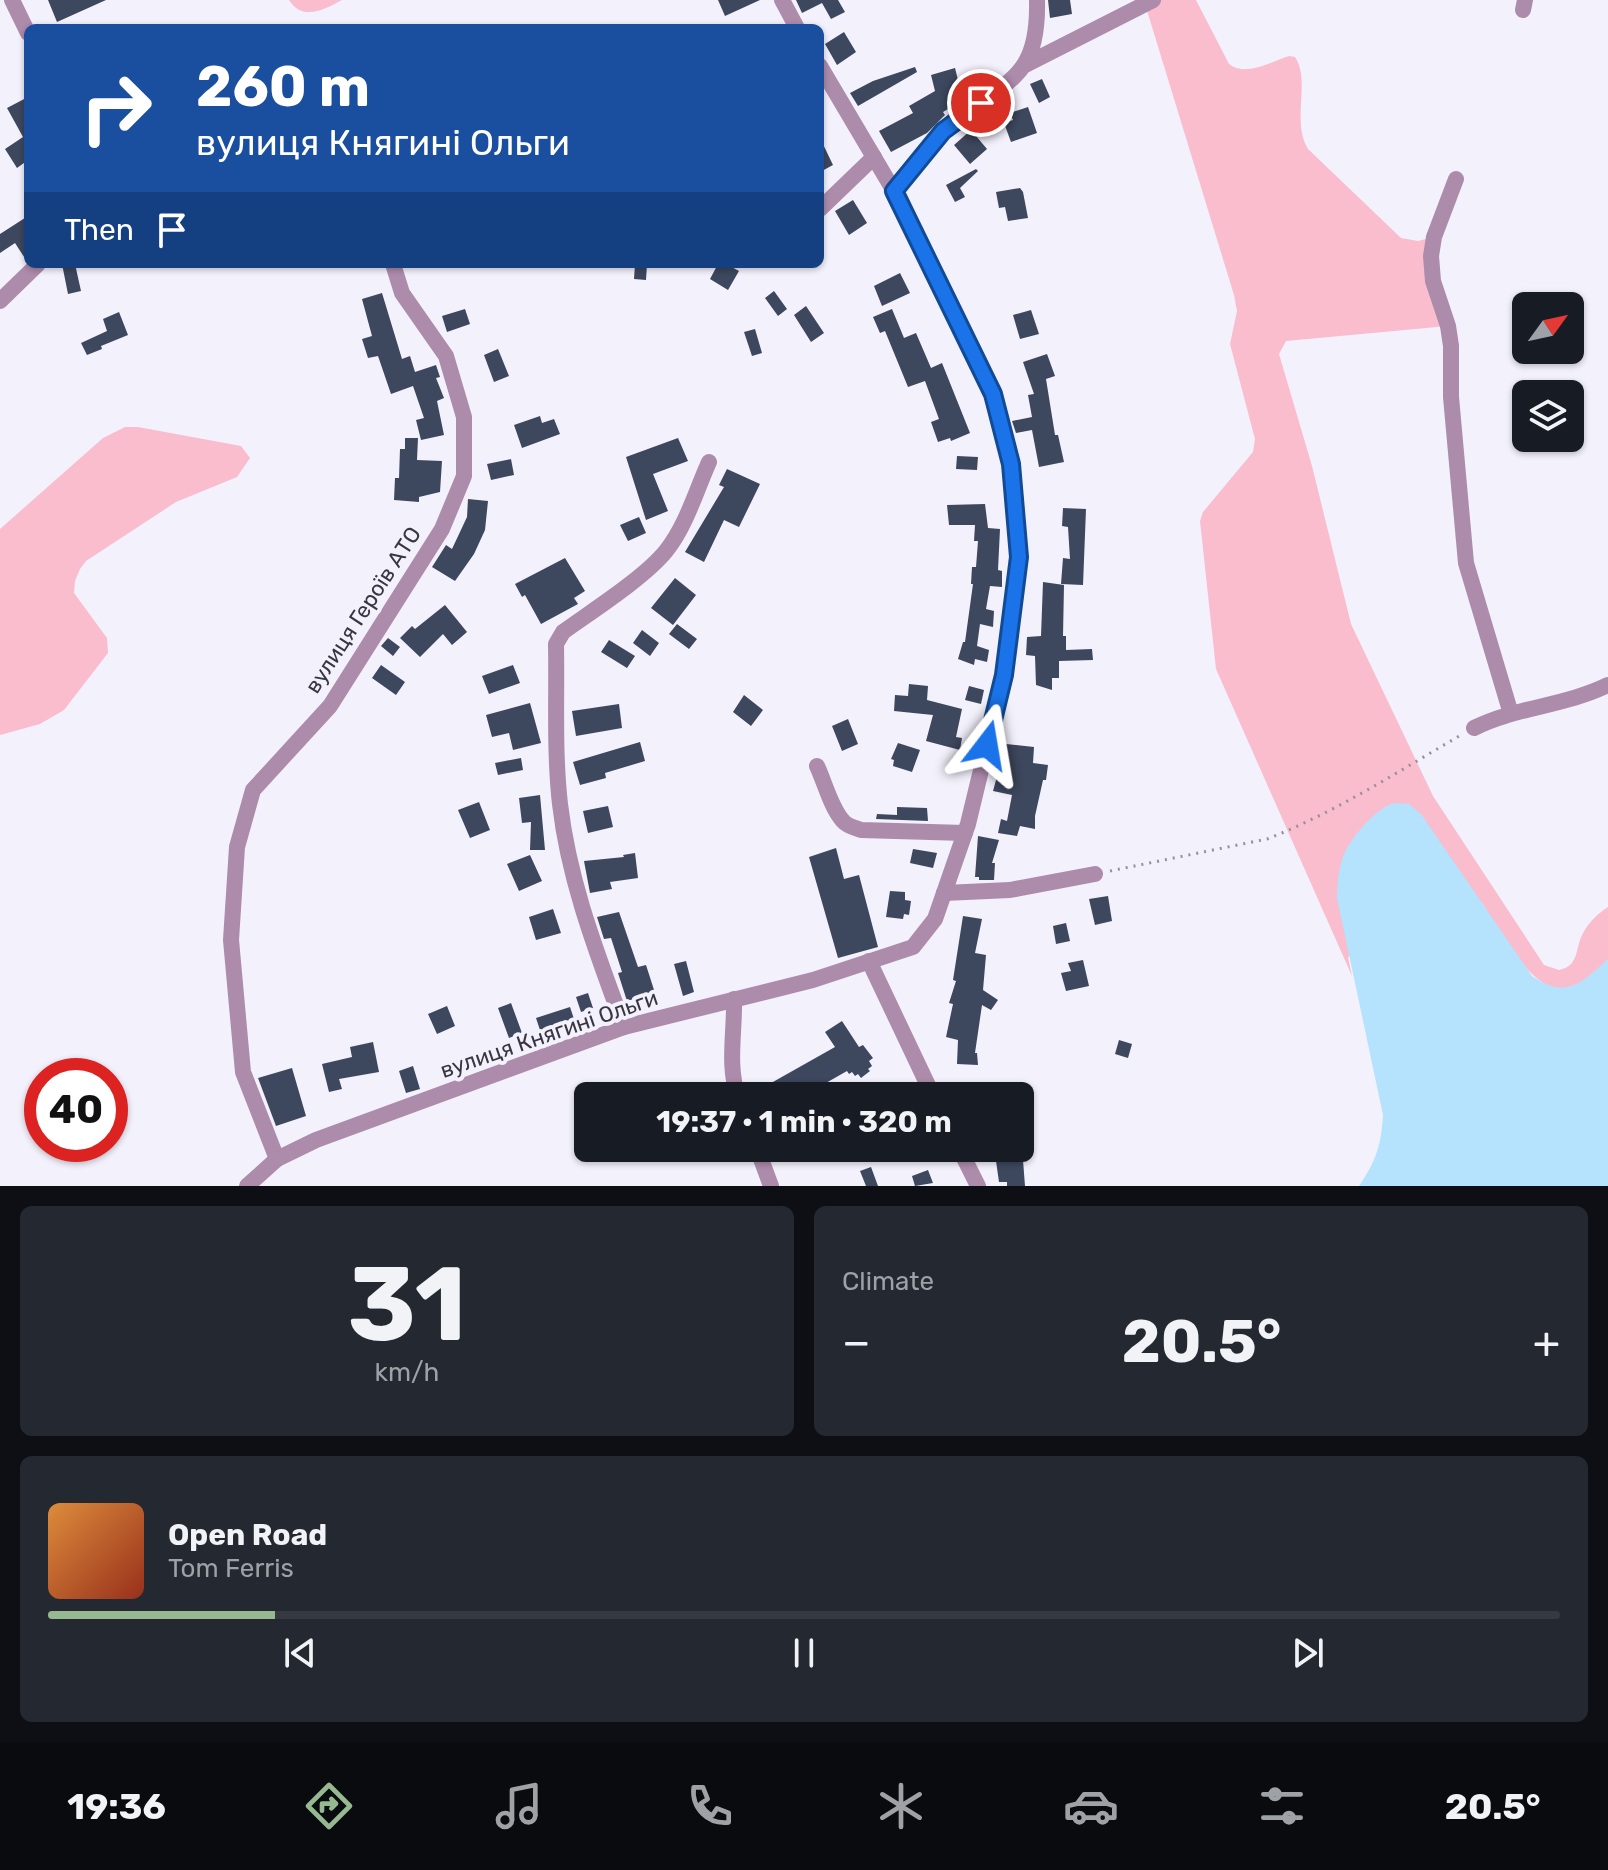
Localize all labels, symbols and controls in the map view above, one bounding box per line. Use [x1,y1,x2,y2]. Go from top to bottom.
text: 260 m [196,54,370,120]
icon: right [64,56,168,160]
pin [947,69,1015,137]
icon: arrive [959,81,1003,125]
text: вулиця Княгині Ольги [196,121,570,164]
icon: arrive [150,208,194,252]
text: Then [64,212,134,248]
north arrow [1512,292,1584,364]
map controls [1512,292,1584,452]
button: layers [1512,380,1584,452]
street label: вулиця Героїв АТО [299,522,427,698]
position arrow [945,703,1029,787]
street label: вулиця Княгині Ольги [437,984,661,1084]
speed limit sign: 40 [24,1058,128,1162]
text: 19:37 · 1 min · 320 m [656,1104,952,1140]
text: 31 [348,1243,466,1366]
text: Climate [842,1266,934,1297]
text: 20.5° [1122,1306,1282,1377]
text: − [842,1316,871,1368]
text: + [1533,1316,1560,1368]
text: km/h [375,1357,439,1388]
text: Open Road [168,1517,327,1553]
text: Tom Ferris [168,1553,294,1584]
icon: previous [278,1631,322,1675]
icon: pause [782,1631,826,1675]
icon: next [1286,1631,1330,1675]
icon: directions [301,1778,357,1834]
icon: music [491,1778,547,1834]
icon: phone [682,1778,738,1834]
icon: climate [873,1778,929,1834]
icon: car [1063,1778,1119,1834]
icon: filters [1254,1778,1310,1834]
text: 19:36 [67,1785,166,1828]
text: 20.5° [1445,1785,1541,1828]

